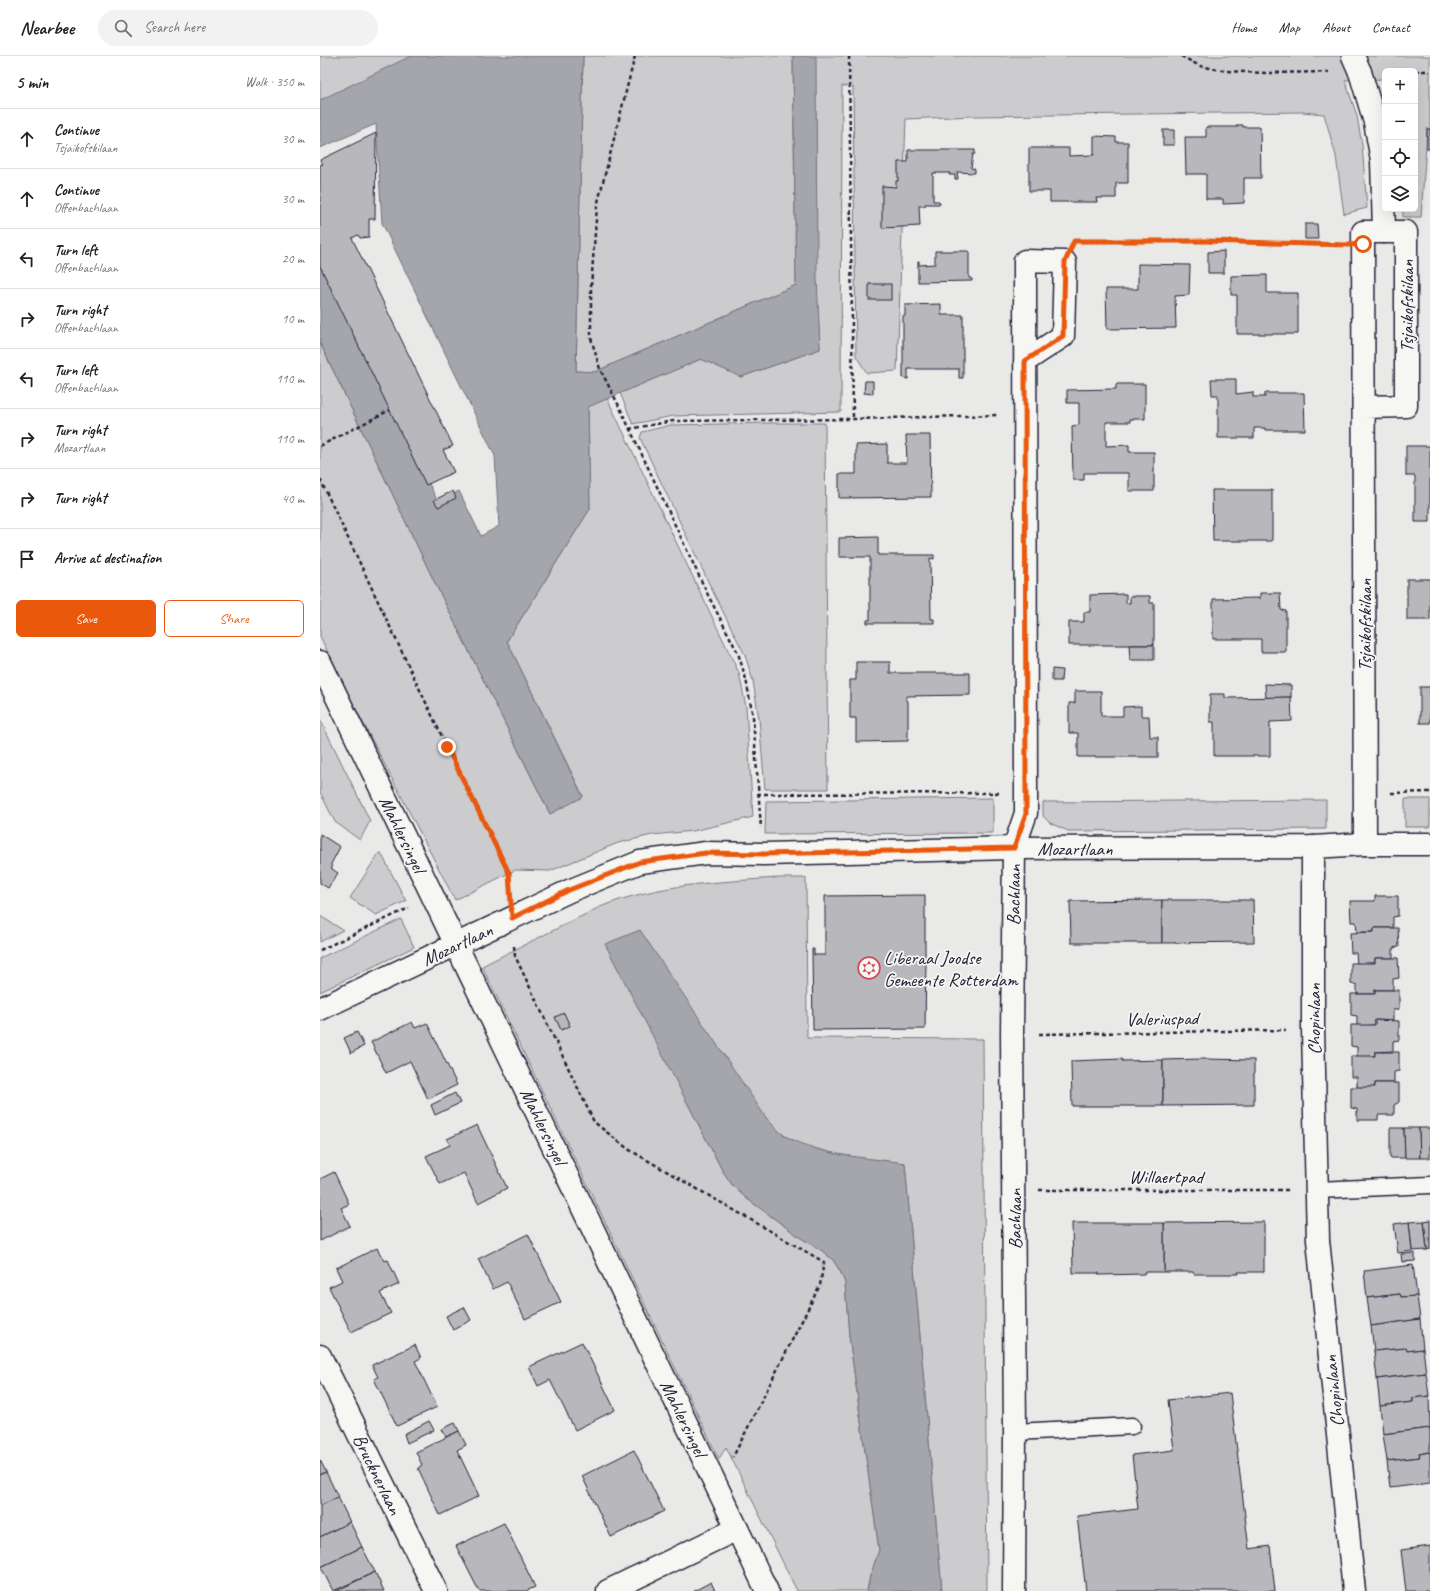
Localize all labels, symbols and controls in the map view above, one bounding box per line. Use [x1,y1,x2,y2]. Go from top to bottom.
search box [98,10,378,46]
text: Nearbee [20,16,74,40]
icon: search [112,17,134,39]
text: Search here [144,18,205,37]
text: Home [1231,19,1257,36]
text: Map [1279,19,1300,36]
text: About [1322,19,1350,36]
text: Contact [1372,19,1410,36]
map controls [1382,68,1418,212]
button: + [1382,68,1418,104]
text: 5 min [16,72,48,93]
text: Walk · 350 m [245,74,304,90]
button: − [1382,104,1418,140]
text: Continue [54,121,99,140]
icon: ahead [16,128,38,150]
text: 30 m [282,131,304,147]
text: Tsjaikofskilaan [54,140,117,156]
button: locate [1382,140,1418,176]
button: layers [1382,176,1418,212]
text: Continue [54,181,99,200]
icon: ahead [16,188,38,210]
text: 30 m [282,191,304,207]
text: Offenbachlaan [54,200,118,216]
route start [1354,235,1372,253]
text: Turn left [54,241,97,260]
icon: left [16,248,38,270]
text: 20 m [282,251,304,267]
street label: Tsjaikofskilaan [1395,259,1419,352]
text: Offenbachlaan [54,260,118,276]
text: Turn right [54,301,107,320]
icon: right [16,308,38,330]
text: 10 m [282,311,304,327]
text: Offenbachlaan [54,320,118,336]
text: Turn left [54,361,97,380]
icon: left [16,368,38,390]
text: 110 m [276,371,304,387]
text: Offenbachlaan [54,380,118,396]
text: Turn right [54,421,107,440]
icon: right [16,428,38,450]
text: 110 m [276,431,304,447]
text: Mozartlaan [54,440,105,456]
icon: right [16,488,38,510]
text: Turn right [54,489,107,508]
text: 40 m [282,491,304,507]
icon: arrive [16,548,38,570]
text: Arrive at destination [54,549,161,568]
street label: Tsjaikofskilaan [1353,578,1377,671]
button: Save [16,600,156,637]
button: Share [164,600,304,637]
route end [438,738,456,756]
street label: Mahlersingel [373,792,433,880]
street label: Mozartlaan [1038,837,1113,861]
street label: Bachlaan [1001,864,1027,926]
street label: Mozartlaan [418,918,497,972]
place label: Liberaal Joodse Gemeente Rotterdam [884,946,1019,992]
synagogue icon: Liberaal Joodse Gemeente Rotterdam [856,955,882,981]
street label: Chopinlaan [1302,983,1326,1055]
street label: Valeriuspad [1126,1006,1202,1032]
street label: Mahlersingel [514,1084,574,1172]
street label: Willaertpad [1129,1165,1206,1189]
street label: Bachlaan [1003,1188,1027,1249]
street label: Chopinlaan [1318,1354,1350,1428]
street label: Mahlersingel [654,1376,714,1464]
street label: Brucknerlaan [347,1430,407,1519]

